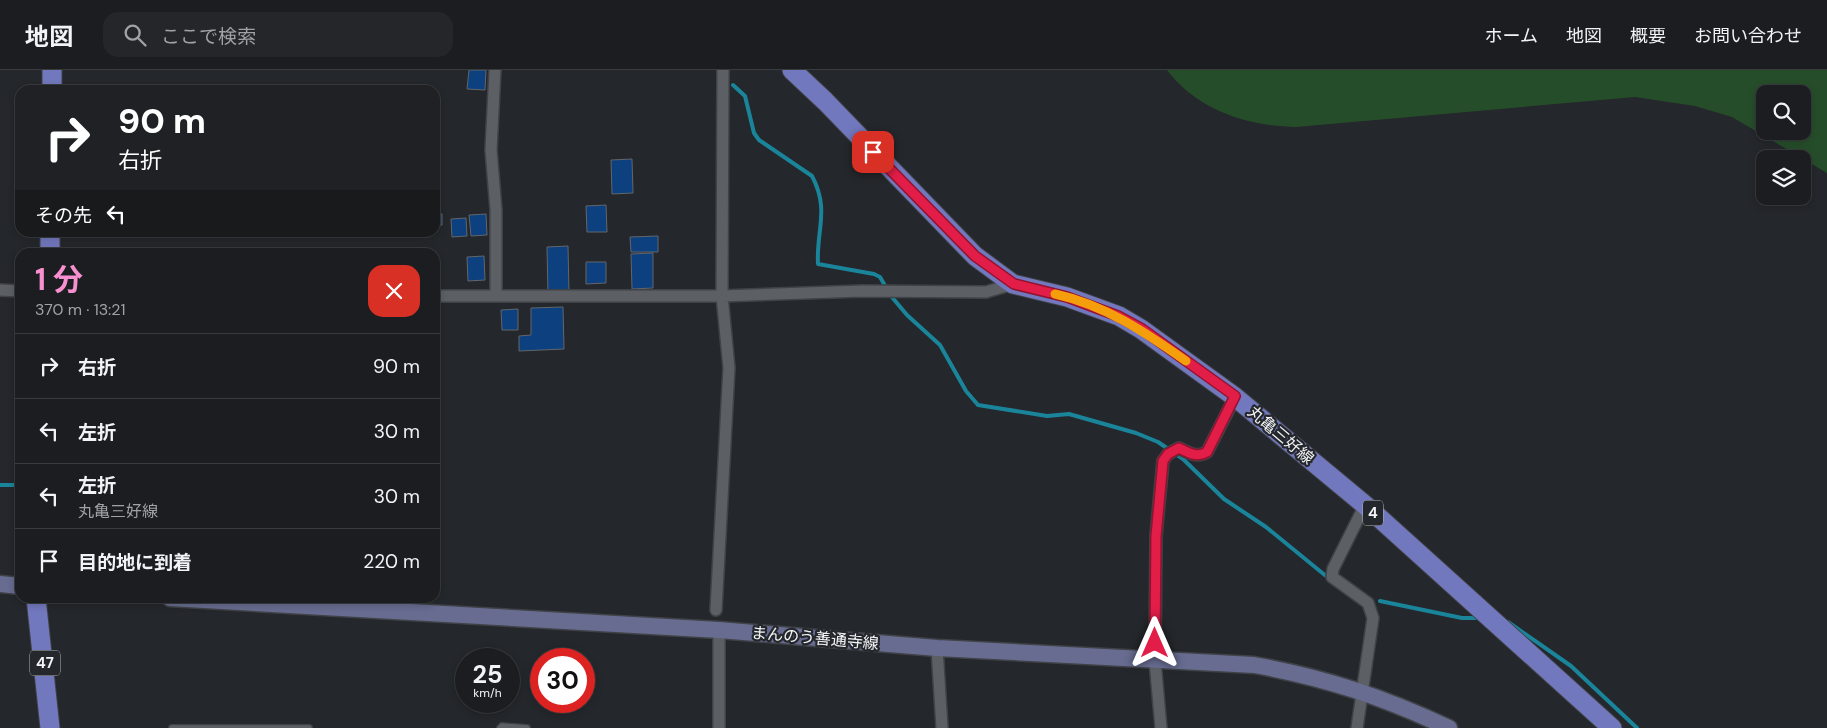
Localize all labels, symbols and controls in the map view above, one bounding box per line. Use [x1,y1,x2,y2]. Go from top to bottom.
search box [103,12,453,57]
text: 地図 [25,21,73,52]
icon: search [121,21,149,49]
text: ここで検索 [161,24,256,49]
text: ホーム [1485,24,1538,48]
text: 地図 [1566,24,1602,48]
text: 概要 [1630,24,1666,48]
text: お問い合わせ [1694,24,1802,48]
map controls [1756,85,1811,205]
button: search [1756,85,1811,140]
text: 90 m [118,98,206,144]
icon: right [35,105,100,170]
pin [852,131,894,173]
icon: arrive [859,138,887,166]
text: 右折 [118,146,162,175]
button: layers [1756,150,1811,205]
icon: left [102,200,130,228]
text: その先 [35,203,92,228]
text: 1 分 [35,260,83,299]
button: close [368,265,420,317]
text: 370 m · 13:21 [35,299,126,320]
icon: right [35,352,63,380]
text: 90 m [373,354,420,379]
text: 右折 [78,355,116,380]
street label: 丸亀三好線 [1244,401,1318,469]
icon: left [35,417,63,445]
text: 30 m [374,419,420,444]
text: 左折 [78,420,116,445]
text: 左折 [78,473,116,498]
icon: left [35,482,63,510]
text: 30 m [374,484,420,509]
road number: 4 [1363,500,1383,526]
text: 丸亀三好線 [78,501,158,522]
icon: arrive [35,547,63,575]
text: 220 m [363,549,420,574]
text: 目的地に到着 [78,550,192,575]
position arrow [1128,616,1180,668]
street label: まんのう善通寺線 [750,622,880,654]
speed limit sign: 30 [530,648,595,713]
road number: 47 [30,650,60,676]
text: 25 [473,658,502,691]
text: km/h [473,685,502,701]

